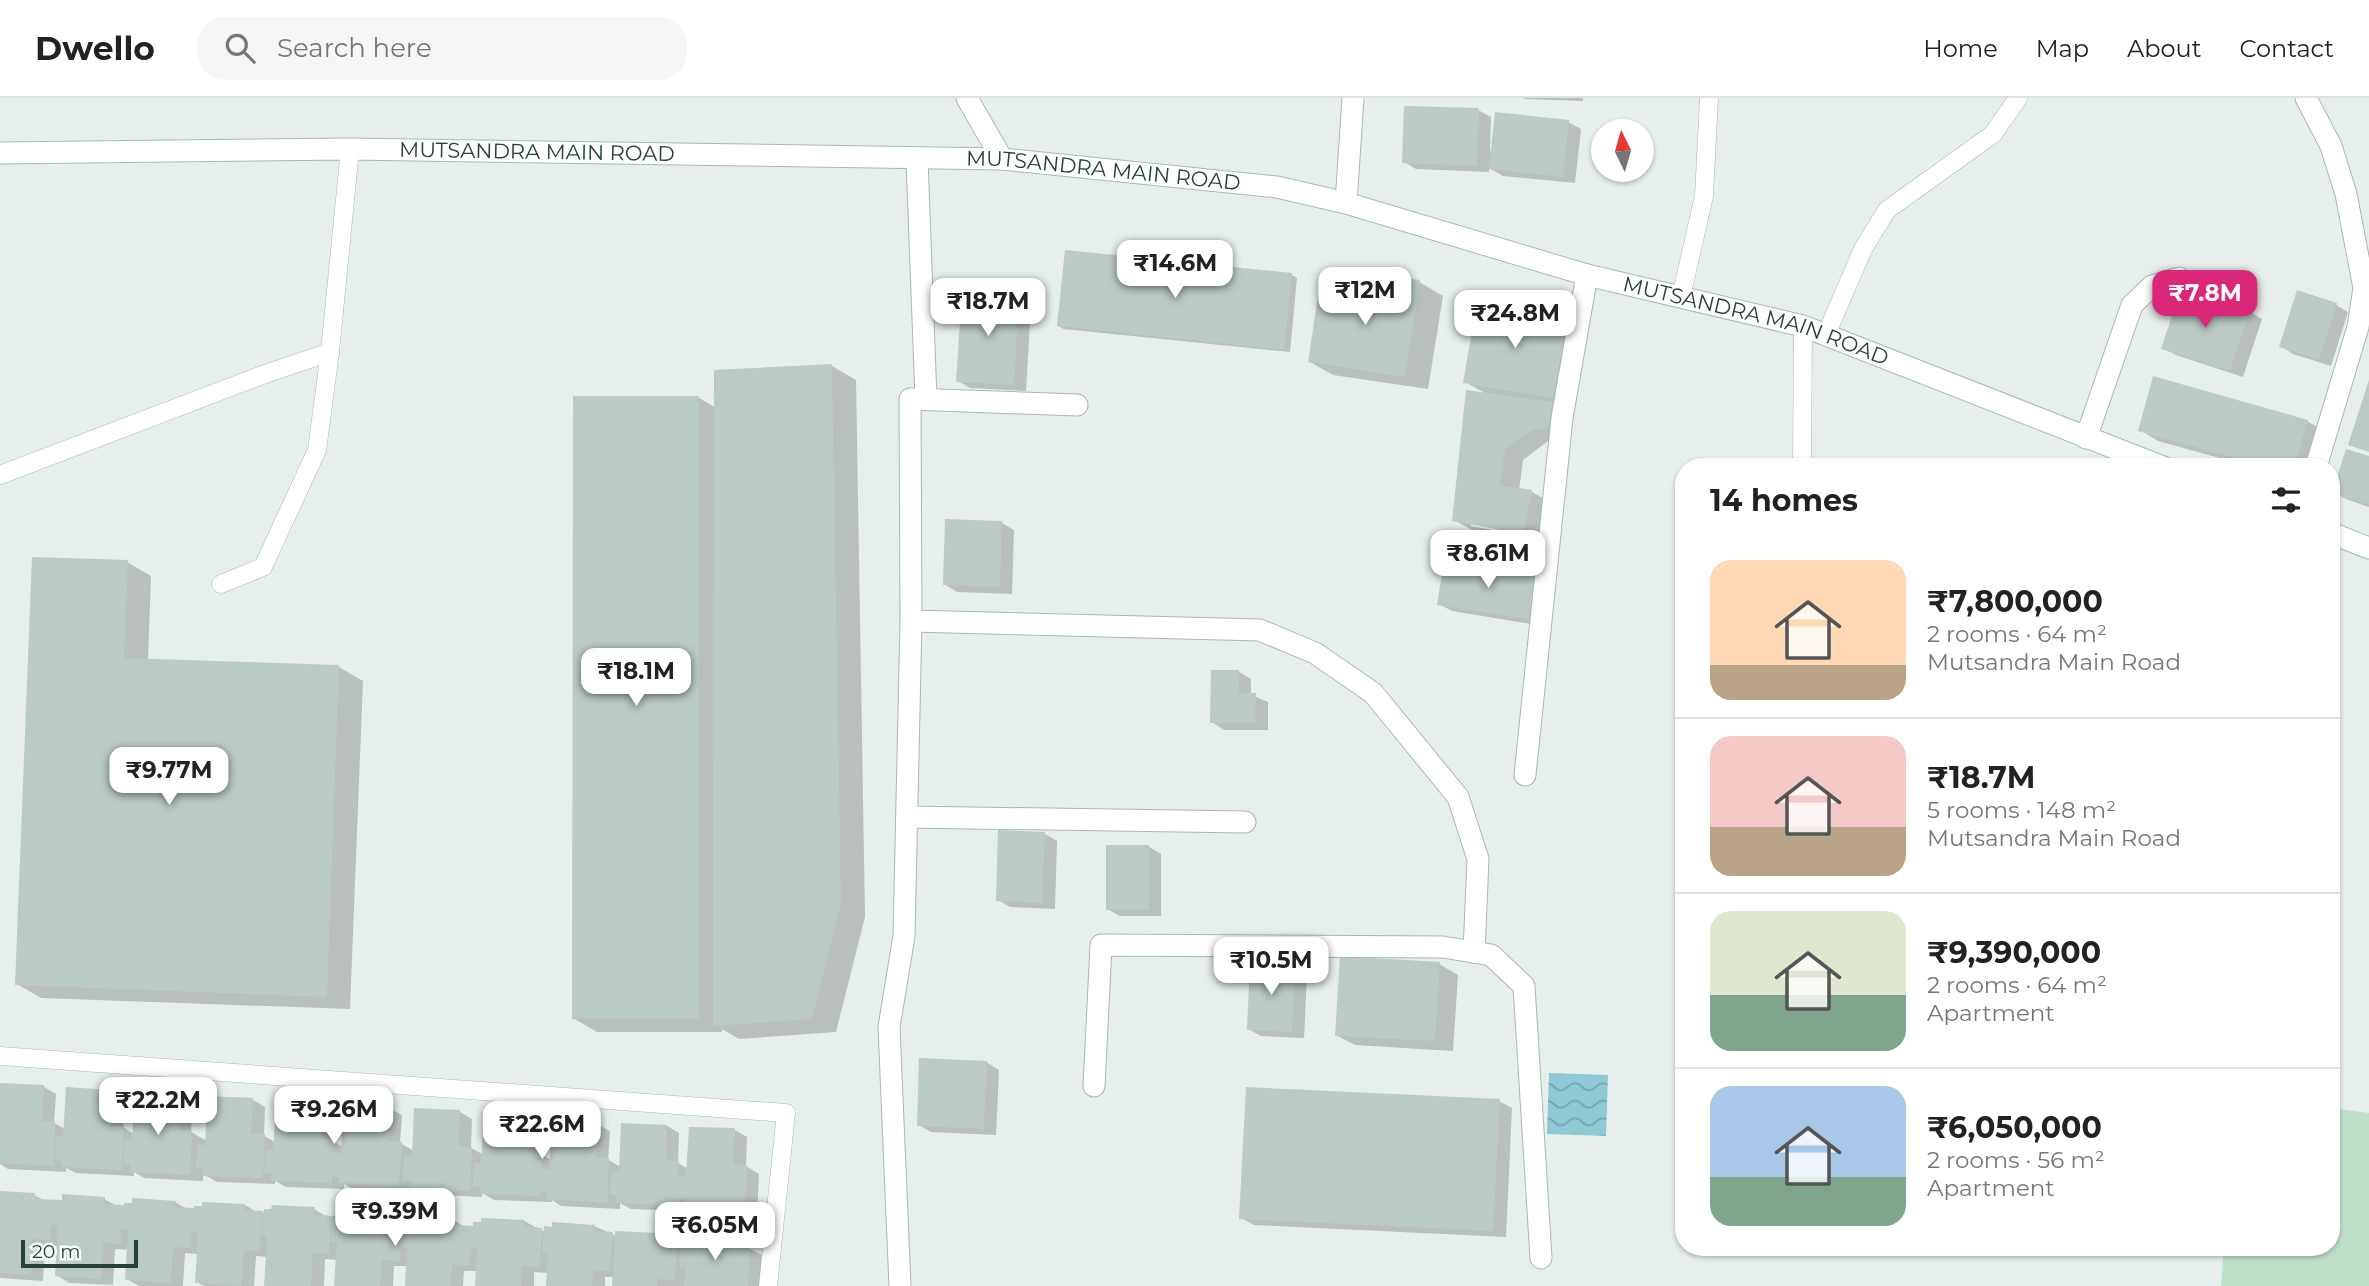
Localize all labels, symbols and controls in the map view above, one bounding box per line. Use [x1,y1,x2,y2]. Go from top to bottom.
search box [197,17,687,80]
text: Dwello [35,28,155,68]
icon: search [221,29,259,67]
text: Search here [277,32,432,64]
text: Home [1923,34,1998,63]
text: Map [2036,34,2089,63]
text: About [2127,34,2201,63]
text: Contact [2239,34,2334,63]
north arrow [1591,119,1654,182]
map controls [1591,119,1654,182]
street label: MUTSANDRA MAIN ROAD [399,137,675,166]
street label: MUTSANDRA MAIN ROAD [966,145,1242,195]
pin: ₹14.6M [1118,240,1232,300]
text: ₹14.6M [1133,249,1217,277]
pin: ₹12M [1324,268,1406,327]
street label: MUTSANDRA MAIN ROAD [1621,271,1892,370]
pin: ₹7.8M [2156,271,2254,330]
text: ₹12M [1334,276,1396,304]
pin: ₹18.7M [931,278,1045,338]
text: ₹7.8M [2168,279,2242,307]
text: ₹18.7M [946,287,1030,315]
pin: ₹24.8M [1458,290,1572,350]
text: ₹24.8M [1470,299,1560,327]
icon: filters [2267,481,2305,519]
text: 14 homes [1710,482,1858,519]
pin: ₹8.61M [1431,531,1545,590]
text: ₹8.61M [1446,539,1530,567]
text: ₹7,800,000 [1927,583,2103,620]
icon: home [1766,588,1850,672]
text: 2 rooms · 64 m² [1927,620,2107,648]
pin: ₹18.1M [579,648,693,708]
text: Mutsandra Main Road [1927,648,2181,676]
text: ₹18.1M [597,657,675,685]
pin: ₹9.77M [112,748,226,807]
text: ₹9.77M [125,756,213,784]
text: ₹18.7M [1927,759,2035,796]
icon: home [1766,764,1850,848]
text: 5 rooms · 148 m² [1927,796,2116,824]
text: Mutsandra Main Road [1927,824,2181,852]
text: ₹9,390,000 [1927,934,2101,971]
pin: ₹10.5M [1214,937,1328,997]
icon: home [1766,939,1850,1023]
text: ₹10.5M [1230,946,1312,974]
text: 2 rooms · 64 m² [1927,971,2107,999]
text: Apartment [1927,999,2055,1027]
pin: ₹22.2M [101,1077,215,1137]
text: ₹22.2M [115,1086,201,1114]
pin: ₹9.26M [277,1086,391,1146]
text: ₹9.26M [290,1095,378,1123]
pin: ₹22.6M [485,1102,599,1161]
text: ₹6,050,000 [1927,1109,2102,1146]
text: ₹22.6M [499,1110,585,1138]
icon: home [1766,1114,1850,1198]
text: 2 rooms · 56 m² [1927,1146,2105,1174]
text: Apartment [1927,1174,2055,1202]
pin: ₹9.39M [338,1188,452,1248]
text: ₹9.39M [351,1197,439,1225]
pin: ₹6.05M [658,1202,772,1262]
text: ₹6.05M [671,1211,759,1239]
scale bar [21,1237,138,1269]
text: 20 m [32,1240,80,1263]

